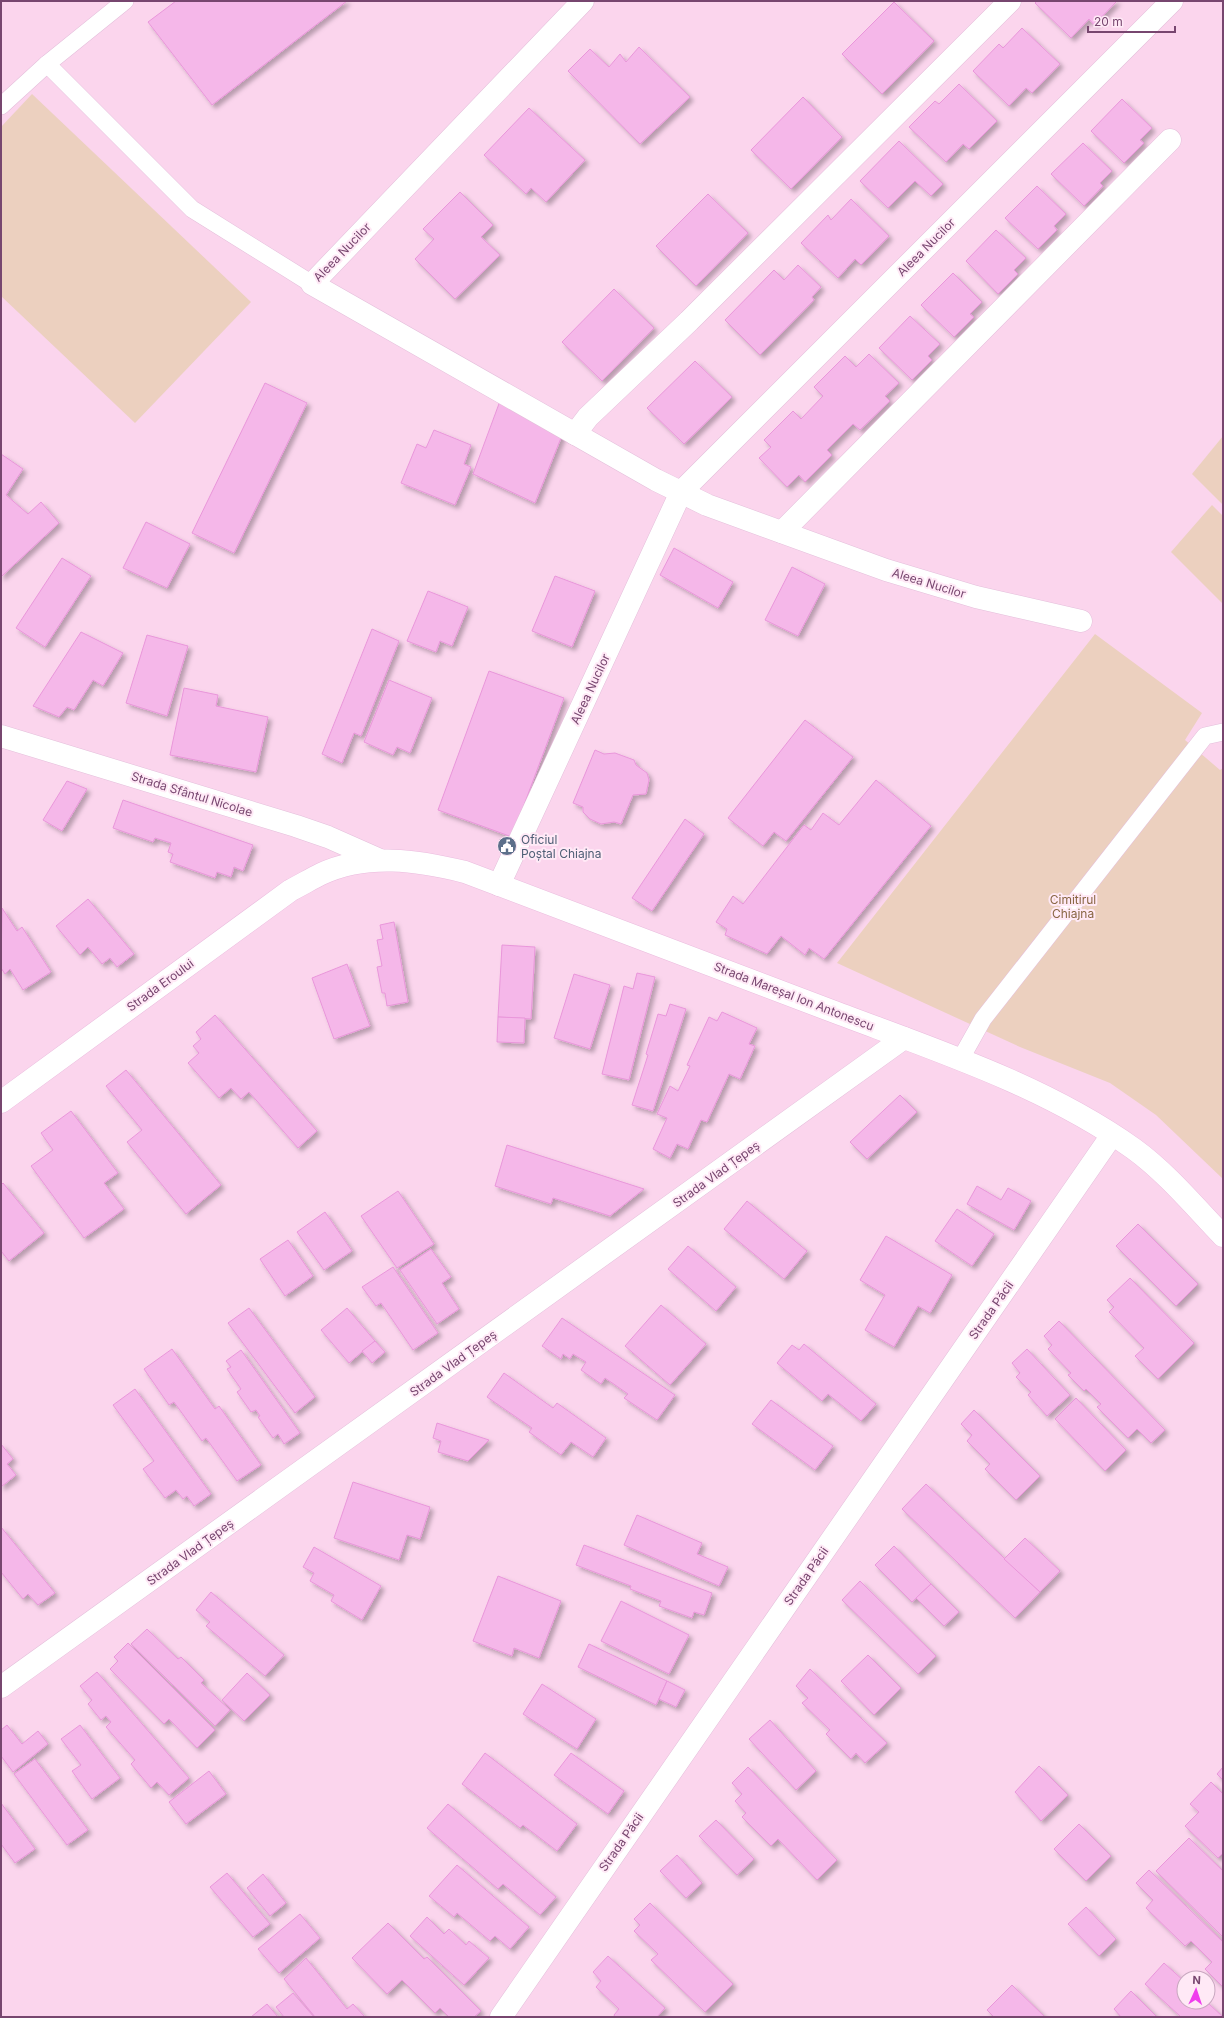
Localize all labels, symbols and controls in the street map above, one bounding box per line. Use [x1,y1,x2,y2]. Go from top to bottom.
scale bar [1088,8,1175,34]
text: 20 m [1094,14,1123,29]
street label: Aleea Nucilor [894,215,958,279]
street label: Aleea Nucilor [310,219,374,285]
street label: Aleea Nucilor [890,565,968,601]
street label: Aleea Nucilor [567,651,613,727]
street label: Strada Sfântul Nicolae [130,768,254,820]
place label: Oficiul Poștal Chiajna [521,832,601,861]
public building icon: Oficiul Poștal Chiajna [496,835,518,857]
park label: Cimitirul Chiajna [1050,892,1096,921]
street label: Strada Eroului [124,956,196,1014]
street label: Strada Mareșal Ion Antonescu [712,958,876,1034]
street label: Strada Vlad Țepeș [670,1138,762,1210]
street label: Strada Păcii [966,1278,1017,1342]
street label: Strada Vlad Țepeș [407,1327,499,1399]
street label: Strada Vlad Țepeș [144,1516,236,1588]
street label: Strada Păcii [781,1544,832,1608]
street label: Strada Păcii [596,1810,647,1874]
north arrow [1176,1970,1216,2010]
text: N [1192,1973,1201,1987]

